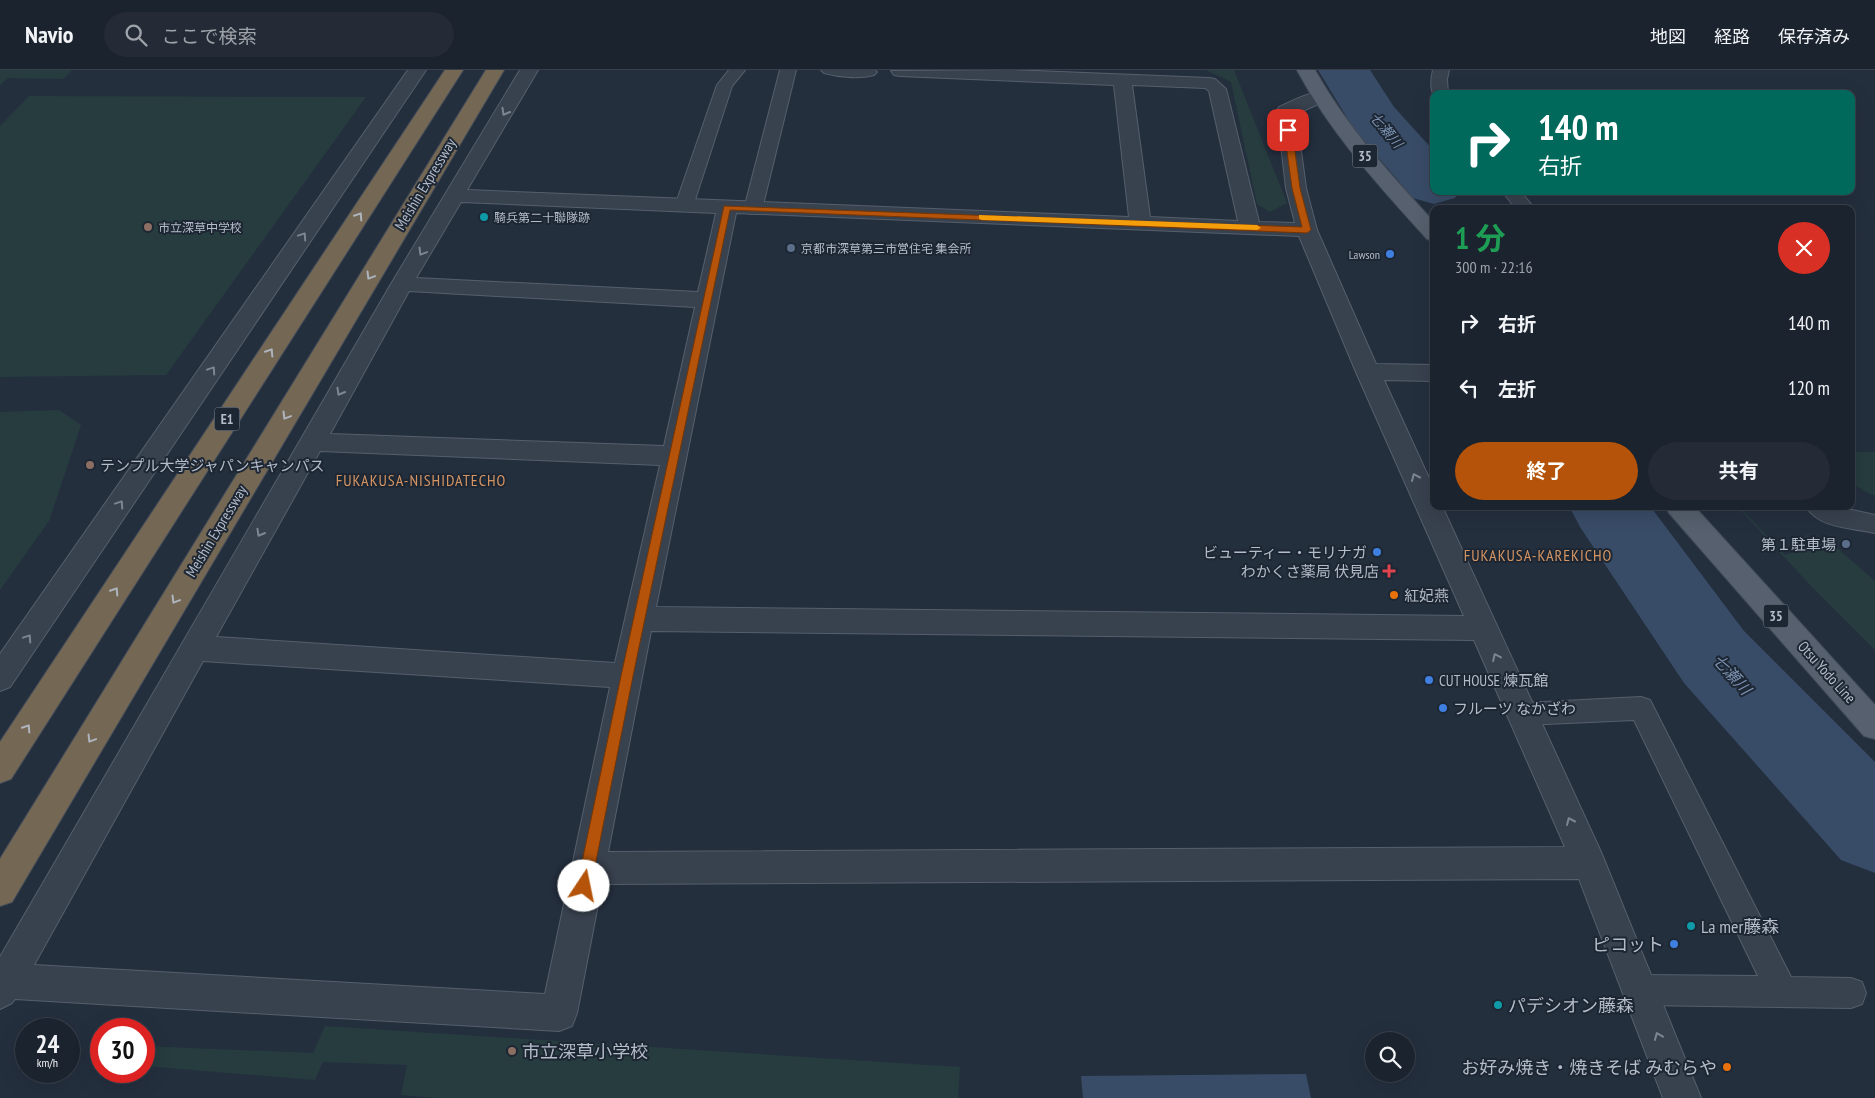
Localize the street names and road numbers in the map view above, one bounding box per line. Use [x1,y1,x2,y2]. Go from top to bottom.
street label: Meishin Expressway [390,134,460,233]
road number: 35 [1352,144,1378,168]
road number: E1 [214,408,240,430]
street label: Meishin Expressway [181,481,251,580]
road number: 35 [1764,604,1788,628]
street label: Otsu Yodo Line [1794,637,1860,707]

